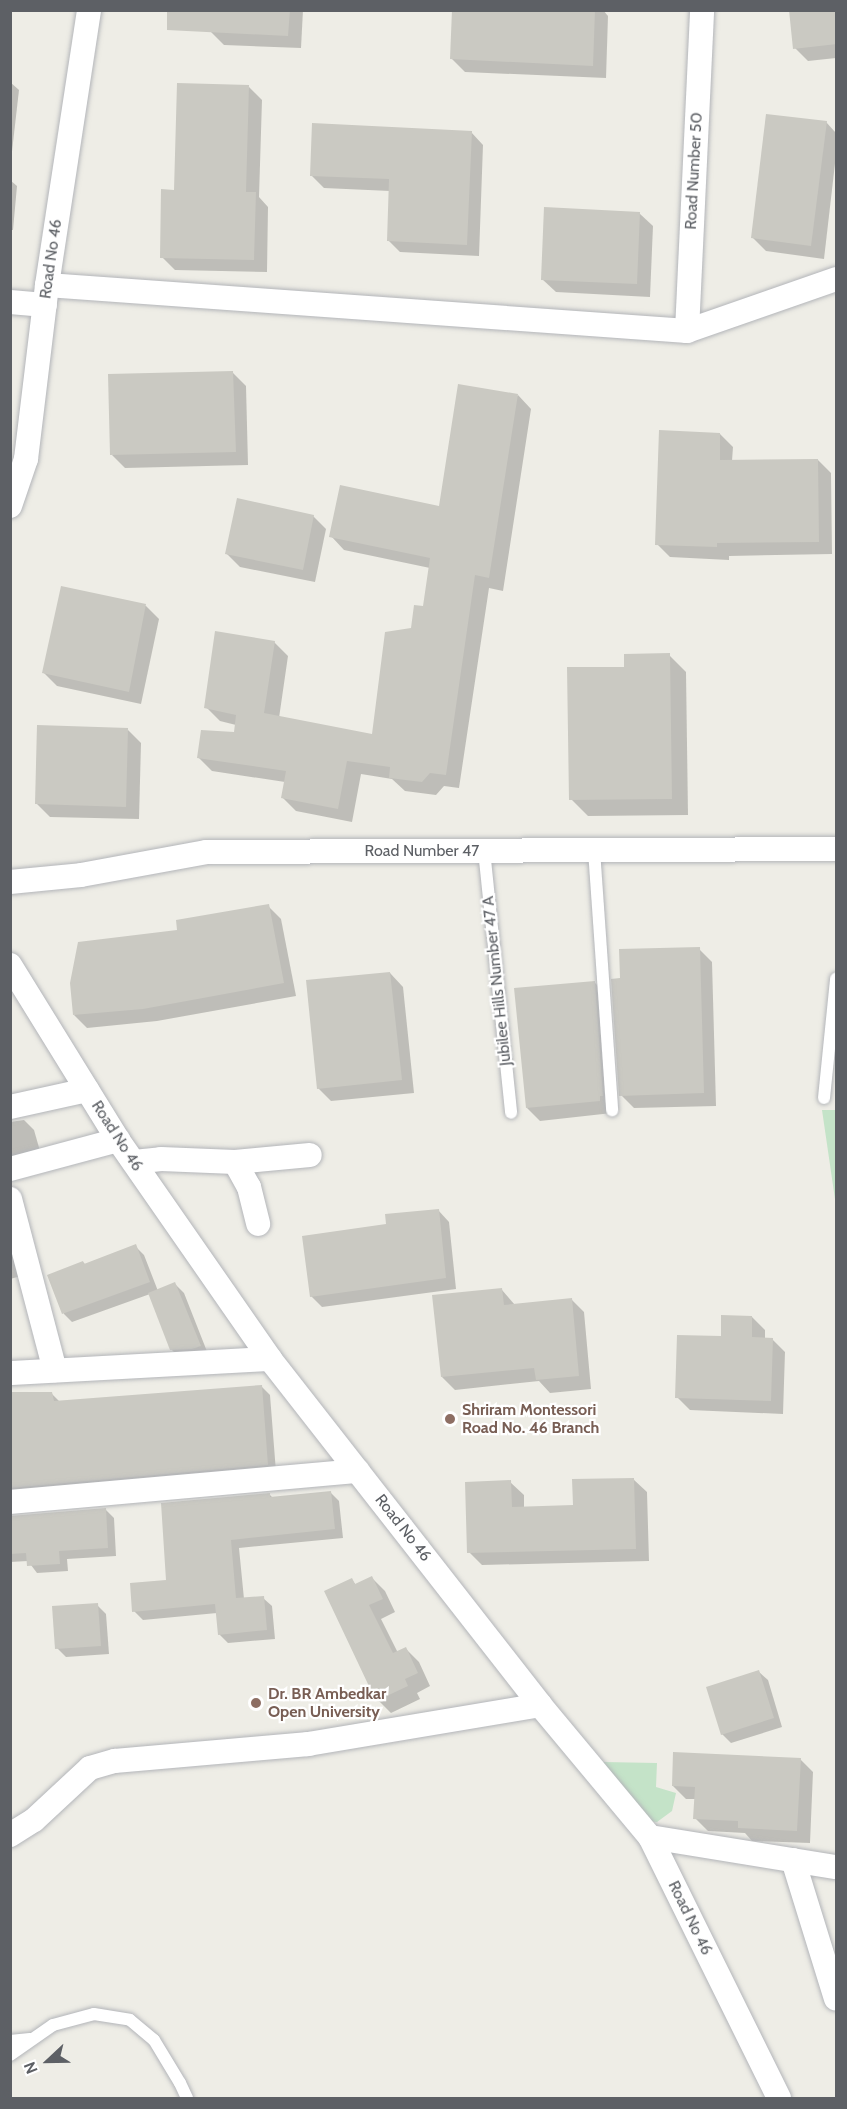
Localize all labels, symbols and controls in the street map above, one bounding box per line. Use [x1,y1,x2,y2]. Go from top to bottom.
street label: Road Number 50 [681,112,707,230]
street label: Road No 46 [36,218,66,300]
street label: Road Number 47 [365,841,479,861]
street label: Jubilee Hills Number 47 A [479,895,515,1067]
street label: Road No 46 [87,1097,147,1175]
place label: Shriram Montessori Road No. 46 Branch [462,1400,599,1438]
marker: Shriram Montessori Road No. 46 Branch [443,1412,457,1426]
street label: Road No 46 [371,1491,435,1565]
place label: Dr. BR Ambedkar Open University [268,1684,386,1722]
marker: Dr. BR Ambedkar Open University [249,1696,263,1710]
street label: Road No 46 [664,1878,716,1958]
north arrow [18,2031,78,2091]
text: N [20,2059,42,2077]

